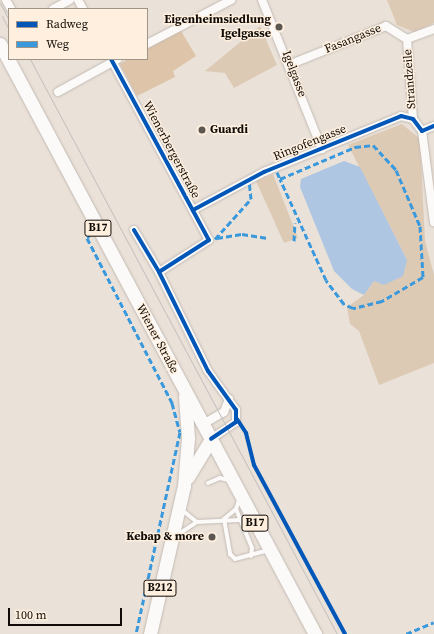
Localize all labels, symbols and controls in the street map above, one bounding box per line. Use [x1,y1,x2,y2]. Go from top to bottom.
legend [8,8,148,60]
place label: Eigenheimsiedlung Igelgasse [164,13,271,41]
text: Radweg [46,16,88,32]
street label: Fasangasse [323,21,383,57]
marker: Eigenheimsiedlung Igelgasse [274,22,284,32]
text: Weg [46,36,69,52]
street label: Igelgasse [279,49,309,99]
street label: Strandzeile [401,49,419,109]
street label: Wienerbergerstraße [139,99,203,201]
street label: Ringofengasse [271,122,349,164]
place label: Guardi [210,123,248,137]
marker: Guardi [197,125,207,135]
road number: B17 [84,219,112,237]
street label: Wiener Straße [133,302,181,376]
road number: B17 [241,514,269,532]
place label: Kebap & more [126,530,204,544]
marker: Kebap & more [207,532,217,542]
road number: B212 [143,579,177,597]
scale bar [10,600,124,626]
text: 100 m [15,607,47,623]

